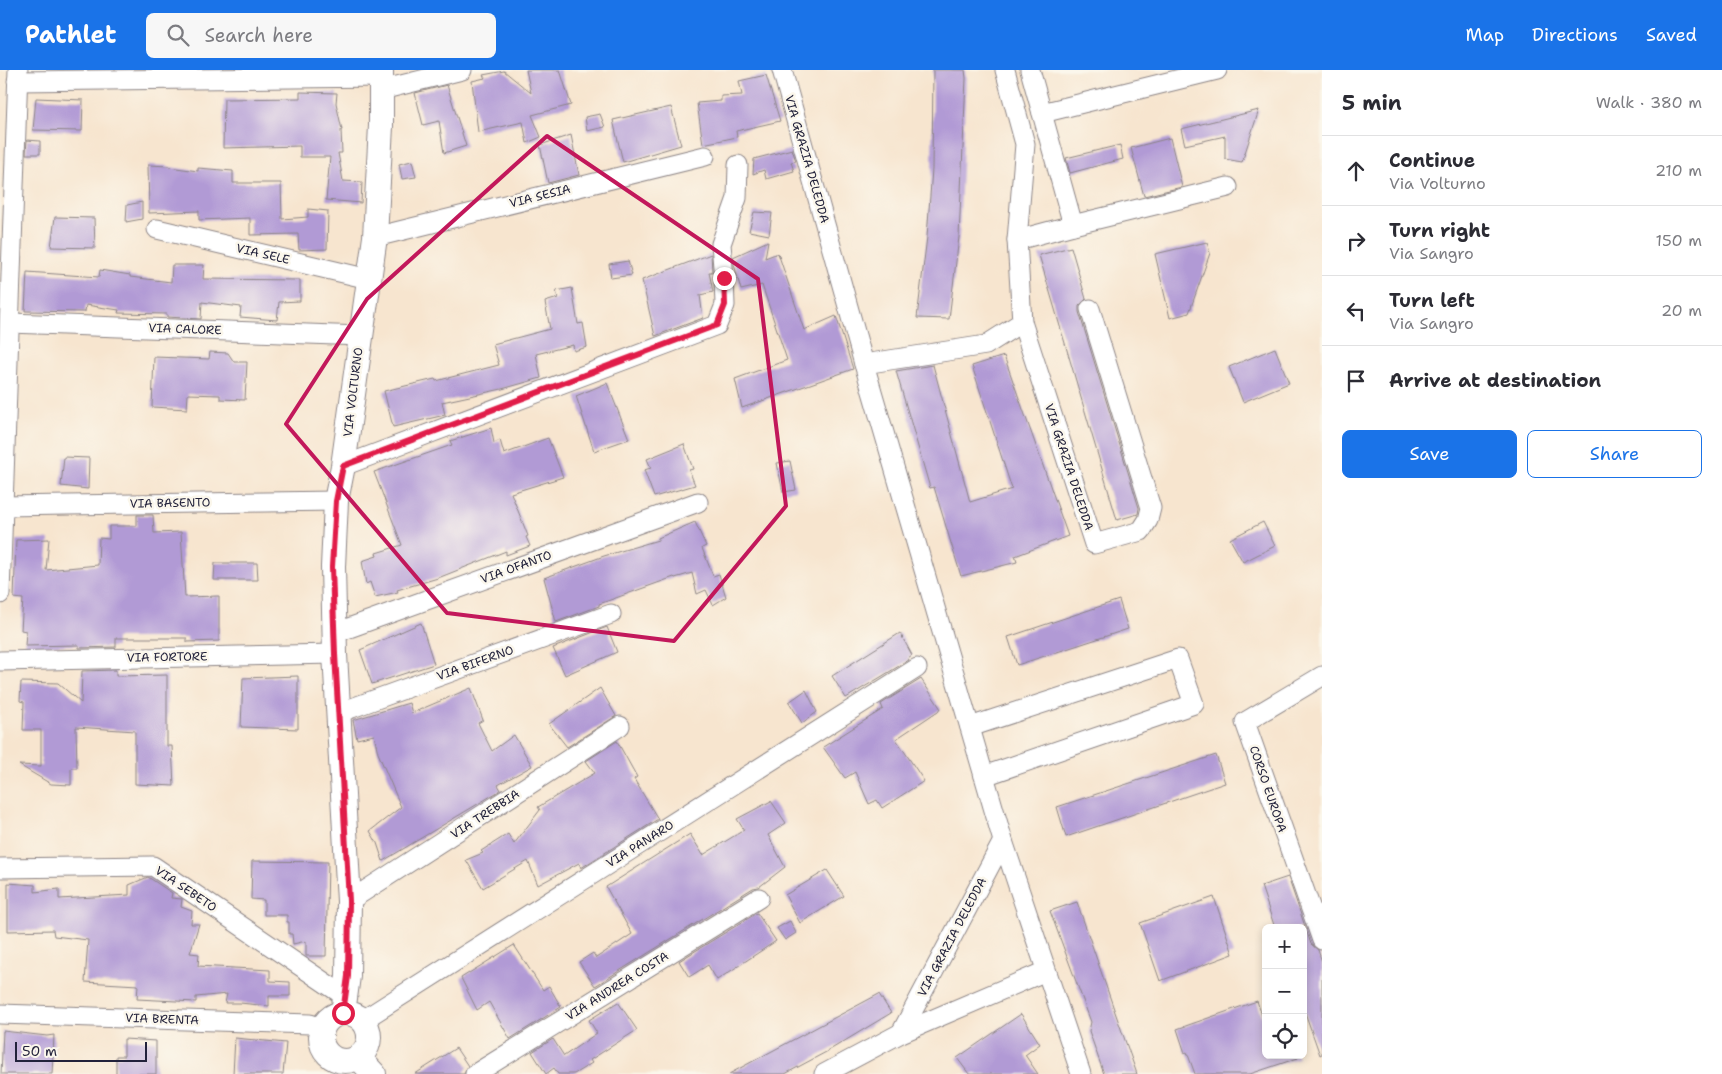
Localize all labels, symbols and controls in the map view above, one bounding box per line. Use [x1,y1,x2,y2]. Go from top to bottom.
search box [146,13,496,58]
text: Pathlet [25,19,116,51]
icon: search [164,21,192,49]
text: Search here [204,23,313,48]
text: Map [1466,23,1504,47]
text: Directions [1532,23,1618,47]
text: Saved [1646,23,1697,47]
text: 5 min [1342,89,1402,117]
text: Walk · 380 m [1596,92,1702,113]
street label: VIA GRAZIA DELEDDA [781,93,833,225]
text: Continue [1389,148,1475,173]
icon: ahead [1342,157,1370,185]
text: 210 m [1655,160,1702,181]
text: Via Volturno [1389,173,1486,194]
street label: VIA SESIA [508,181,573,211]
text: Turn right [1389,218,1490,243]
icon: right [1342,227,1370,255]
text: 150 m [1655,230,1702,251]
street label: VIA SELE [235,240,291,268]
text: Via Sangro [1389,243,1474,264]
route end [713,267,736,290]
text: Turn left [1389,288,1475,313]
icon: left [1342,297,1370,325]
text: 20 m [1661,300,1702,321]
text: Via Sangro [1389,313,1474,334]
street label: VIA CALORE [148,320,222,338]
street label: VIA VOLTURNO [340,346,366,438]
icon: arrive [1342,367,1370,395]
text: Arrive at destination [1389,368,1601,393]
street label: VIA GRAZIA DELEDDA [1041,401,1097,533]
button: Save [1342,430,1517,478]
button: Share [1527,430,1702,478]
street label: VIA BASENTO [129,494,211,512]
street label: VIA OFANTO [478,547,554,587]
street label: VIA BIFERNO [434,642,516,684]
street label: VIA FORTORE [126,648,208,666]
street label: CORSO EUROPA [1246,743,1290,835]
street label: VIA TREBBIA [447,786,523,842]
street label: VIA PANARO [603,817,677,871]
street label: VIA SEBETO [152,863,220,915]
street label: VIA GRAZIA DELEDDA [914,874,990,999]
map controls [1262,924,1307,1059]
button: + [1262,924,1307,969]
street label: VIA ANDREA COSTA [563,948,672,1024]
button: − [1262,969,1307,1014]
route start [332,1002,355,1025]
street label: VIA BRENTA [125,1010,199,1028]
button: locate [1262,1014,1307,1059]
scale bar [15,1039,148,1062]
text: 50 m [22,1042,57,1060]

